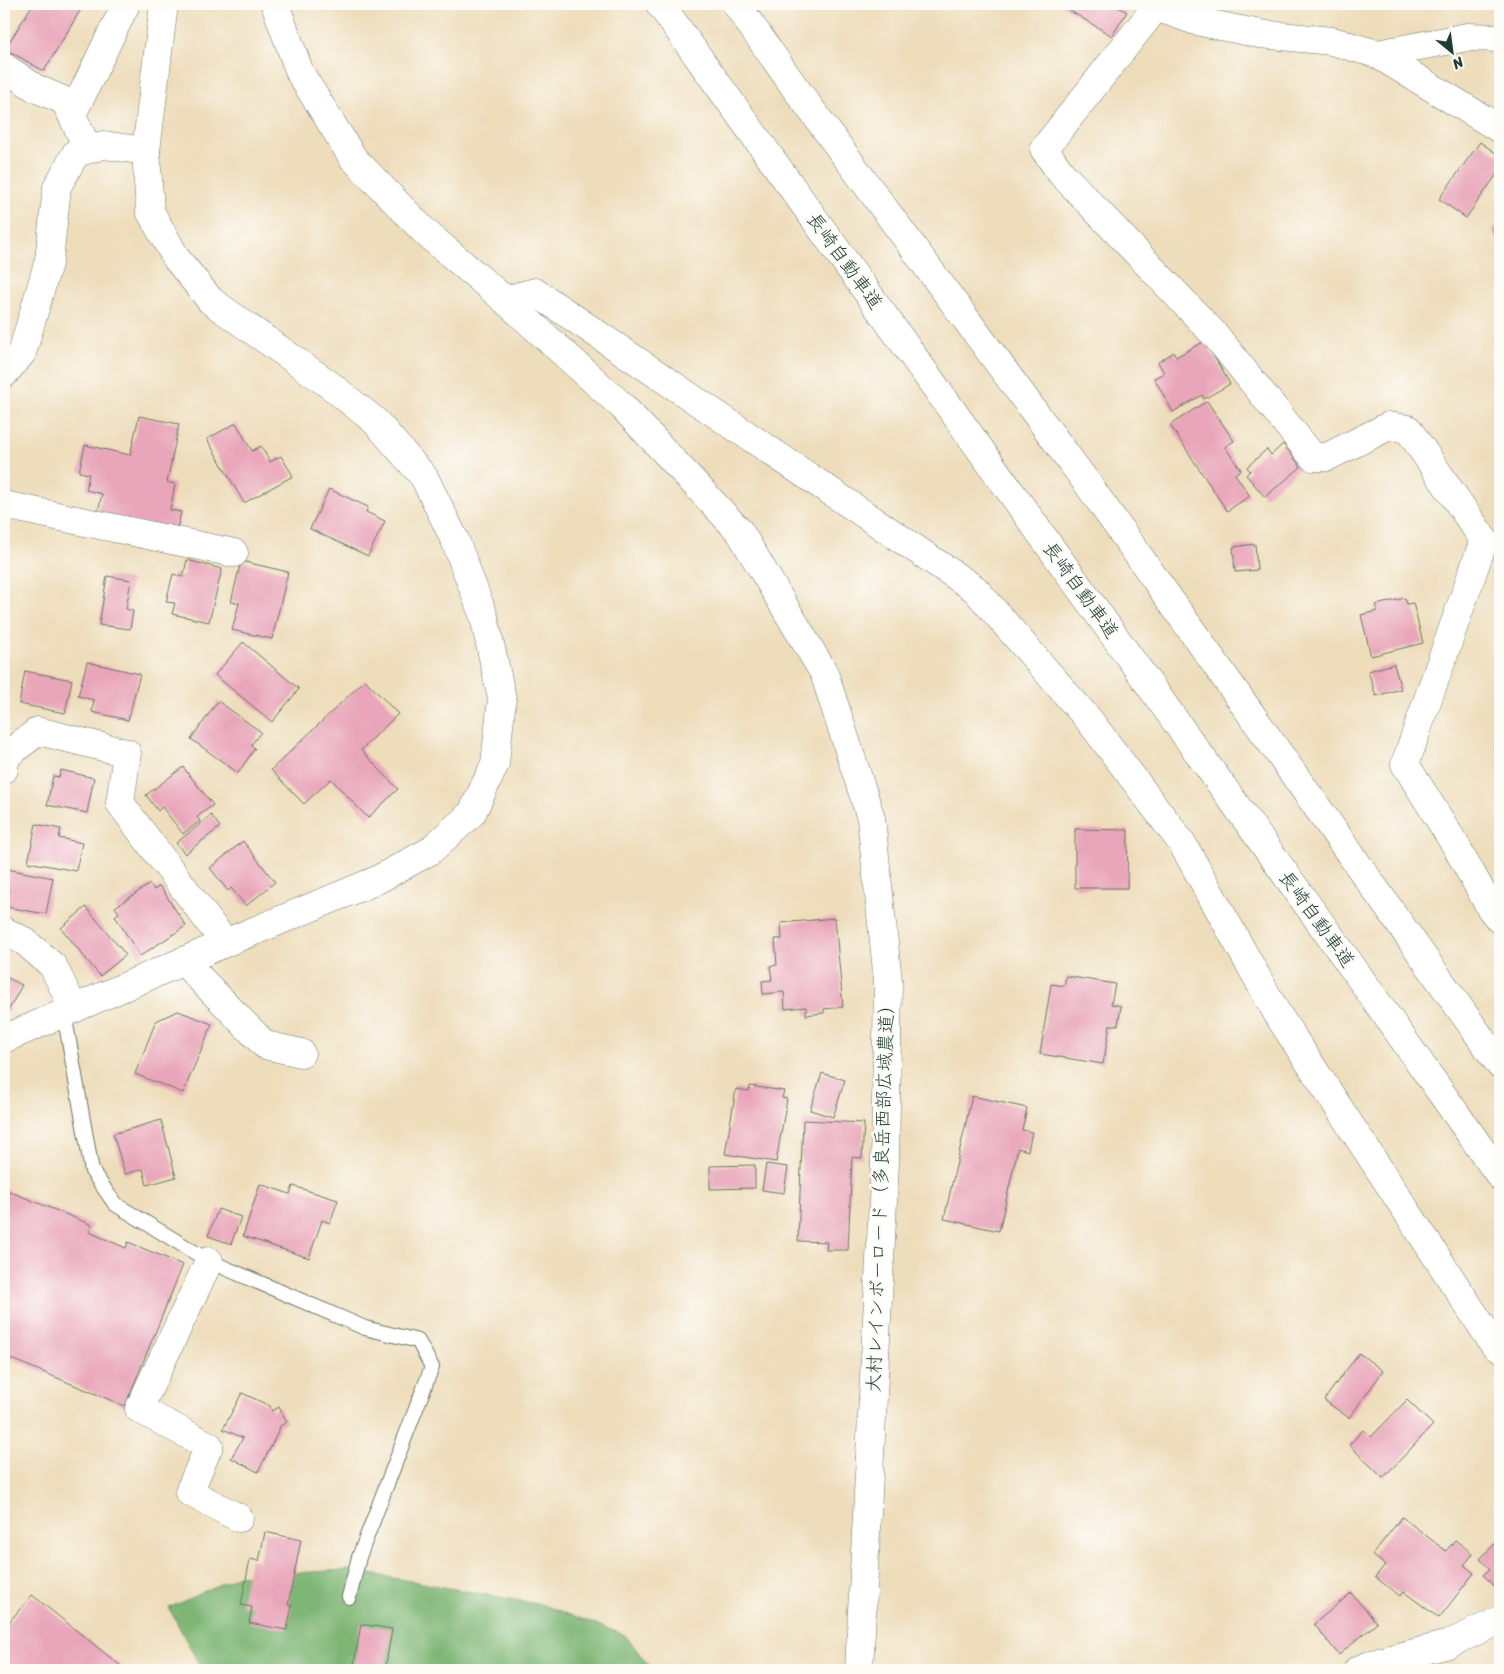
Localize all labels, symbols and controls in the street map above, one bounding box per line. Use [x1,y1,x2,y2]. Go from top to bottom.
north arrow [1426,28,1476,78]
text: N [1447,49,1469,76]
street label: 長崎自動車道 [798,205,892,317]
street label: 長崎自動車道 [1034,534,1128,646]
street label: 長崎自動車道 [1270,863,1364,975]
street label: 大村レインボーロード（多良岳西部広域農道） [857,995,903,1393]

